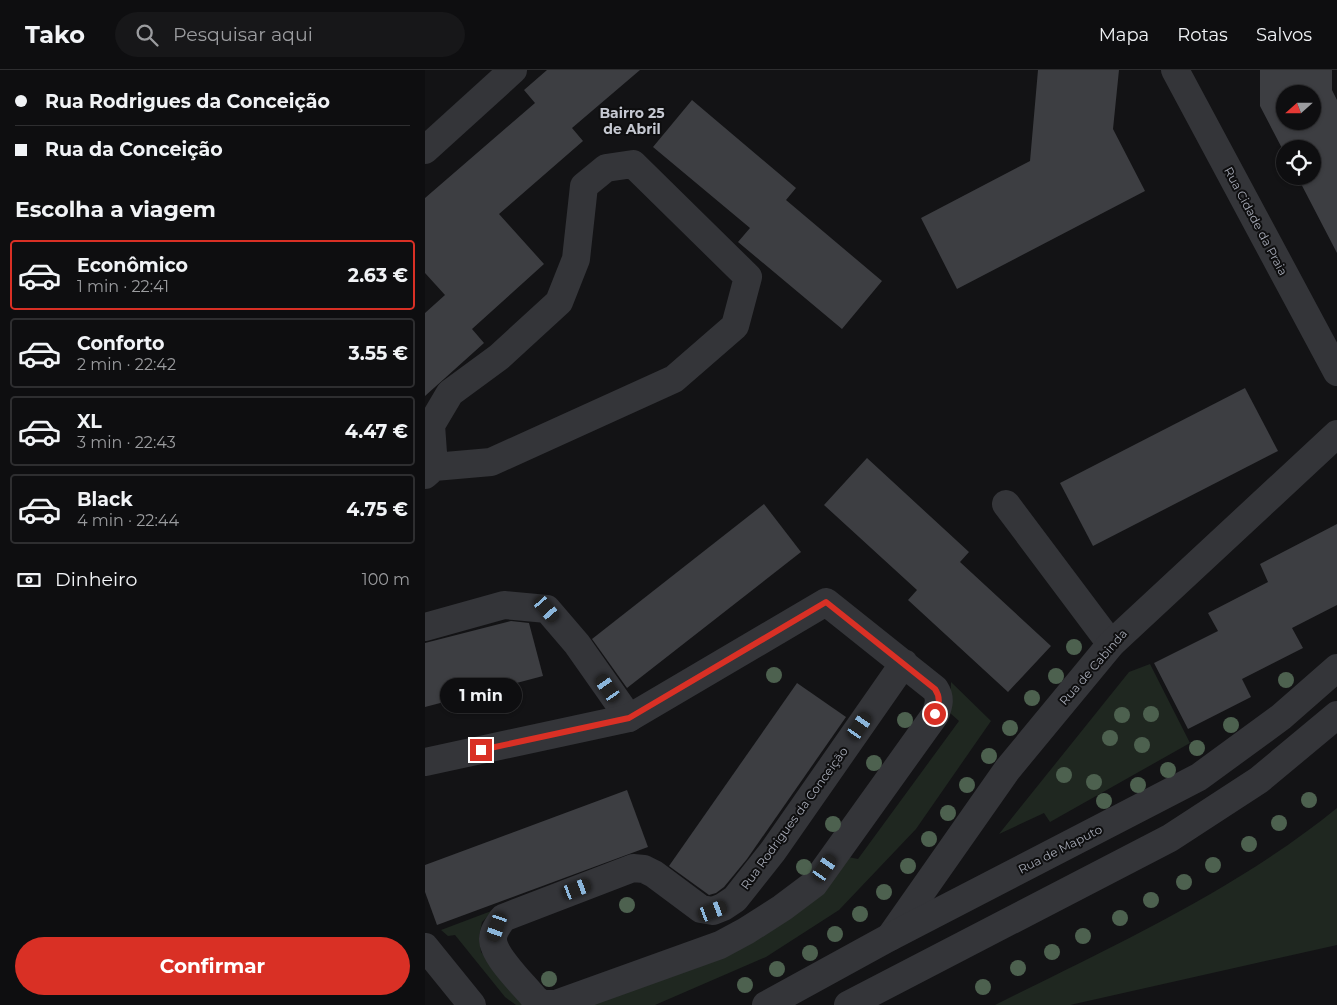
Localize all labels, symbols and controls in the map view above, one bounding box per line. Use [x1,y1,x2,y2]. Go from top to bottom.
search box [115,12,465,57]
text: Tako [25,20,85,49]
icon: search [133,21,161,49]
text: Pesquisar aqui [173,23,313,46]
text: Mapa [1099,24,1149,46]
text: Rotas [1177,24,1228,46]
text: Salvos [1256,24,1312,46]
north arrow [1276,85,1321,130]
map controls [1276,85,1321,185]
text: Rua Rodrigues da Conceição [45,90,330,113]
district label: Bairro 25 de Abril [599,104,665,138]
text: Rua da Conceição [45,138,223,161]
button: locate [1276,140,1321,185]
street label: Rua Cidade da Praia [1221,164,1291,278]
text: Escolha a viagem [15,196,216,223]
icon: car [17,253,62,298]
text: Econômico [77,254,188,277]
text: 2.63 € [348,264,408,287]
text: 1 min · 22:41 [77,277,169,296]
icon: car [17,331,62,376]
text: Conforto [77,332,165,355]
text: 3.55 € [348,342,408,365]
text: 2 min · 22:42 [77,355,176,374]
icon: car [17,409,62,454]
text: XL [77,410,102,433]
text: 4.47 € [345,420,408,443]
text: 3 min · 22:43 [77,433,176,452]
icon: car [17,487,62,532]
text: Black [77,488,133,511]
text: 4.75 € [346,498,408,521]
text: 4 min · 22:44 [77,511,179,530]
icon: cash [15,566,43,594]
text: Dinheiro [55,568,137,591]
text: 100 m [362,570,410,589]
car [531,593,562,625]
street label: Rua de Cabinda [1056,626,1130,708]
car [593,671,622,705]
callout: 1 min [440,678,522,712]
text: 1 min [459,686,503,705]
route start [924,703,946,725]
car [845,709,874,743]
route end [470,739,492,761]
street label: Rua Rodrigues da Conceição [737,744,851,892]
street label: Rua de Maputo [1015,821,1105,877]
car [810,851,839,885]
car [560,877,593,901]
car [696,899,729,923]
car [485,910,508,944]
button: Confirmar [15,937,410,995]

